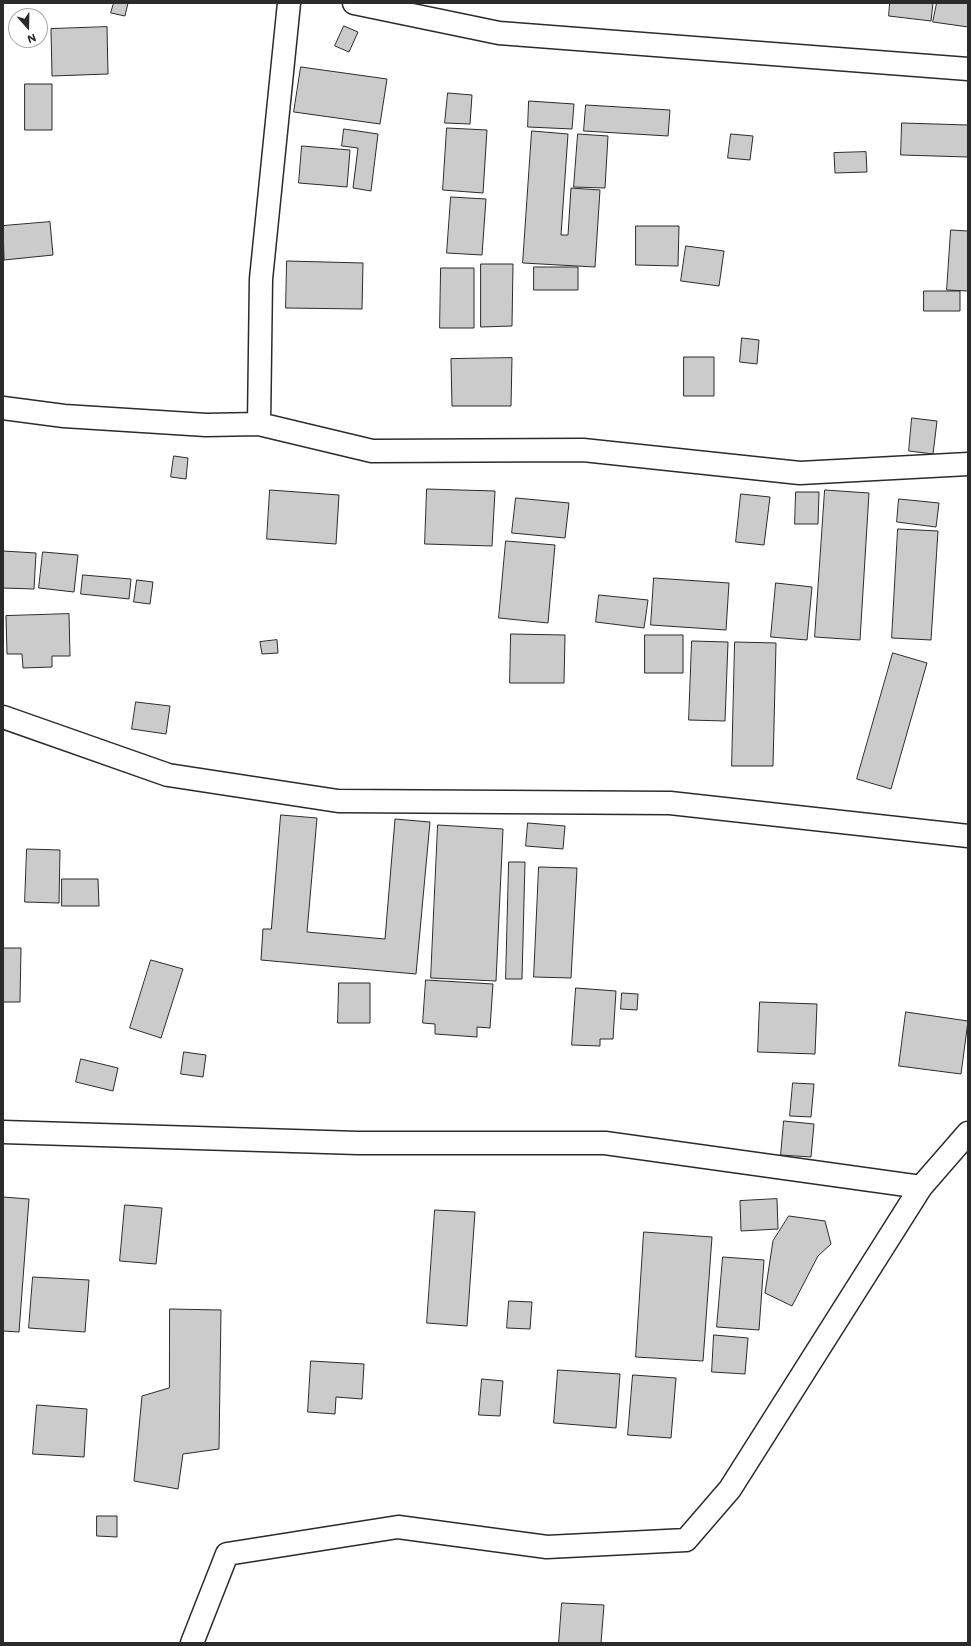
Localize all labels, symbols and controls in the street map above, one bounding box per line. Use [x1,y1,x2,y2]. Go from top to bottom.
north arrow [8,8,48,48]
text: N [25,30,38,47]

